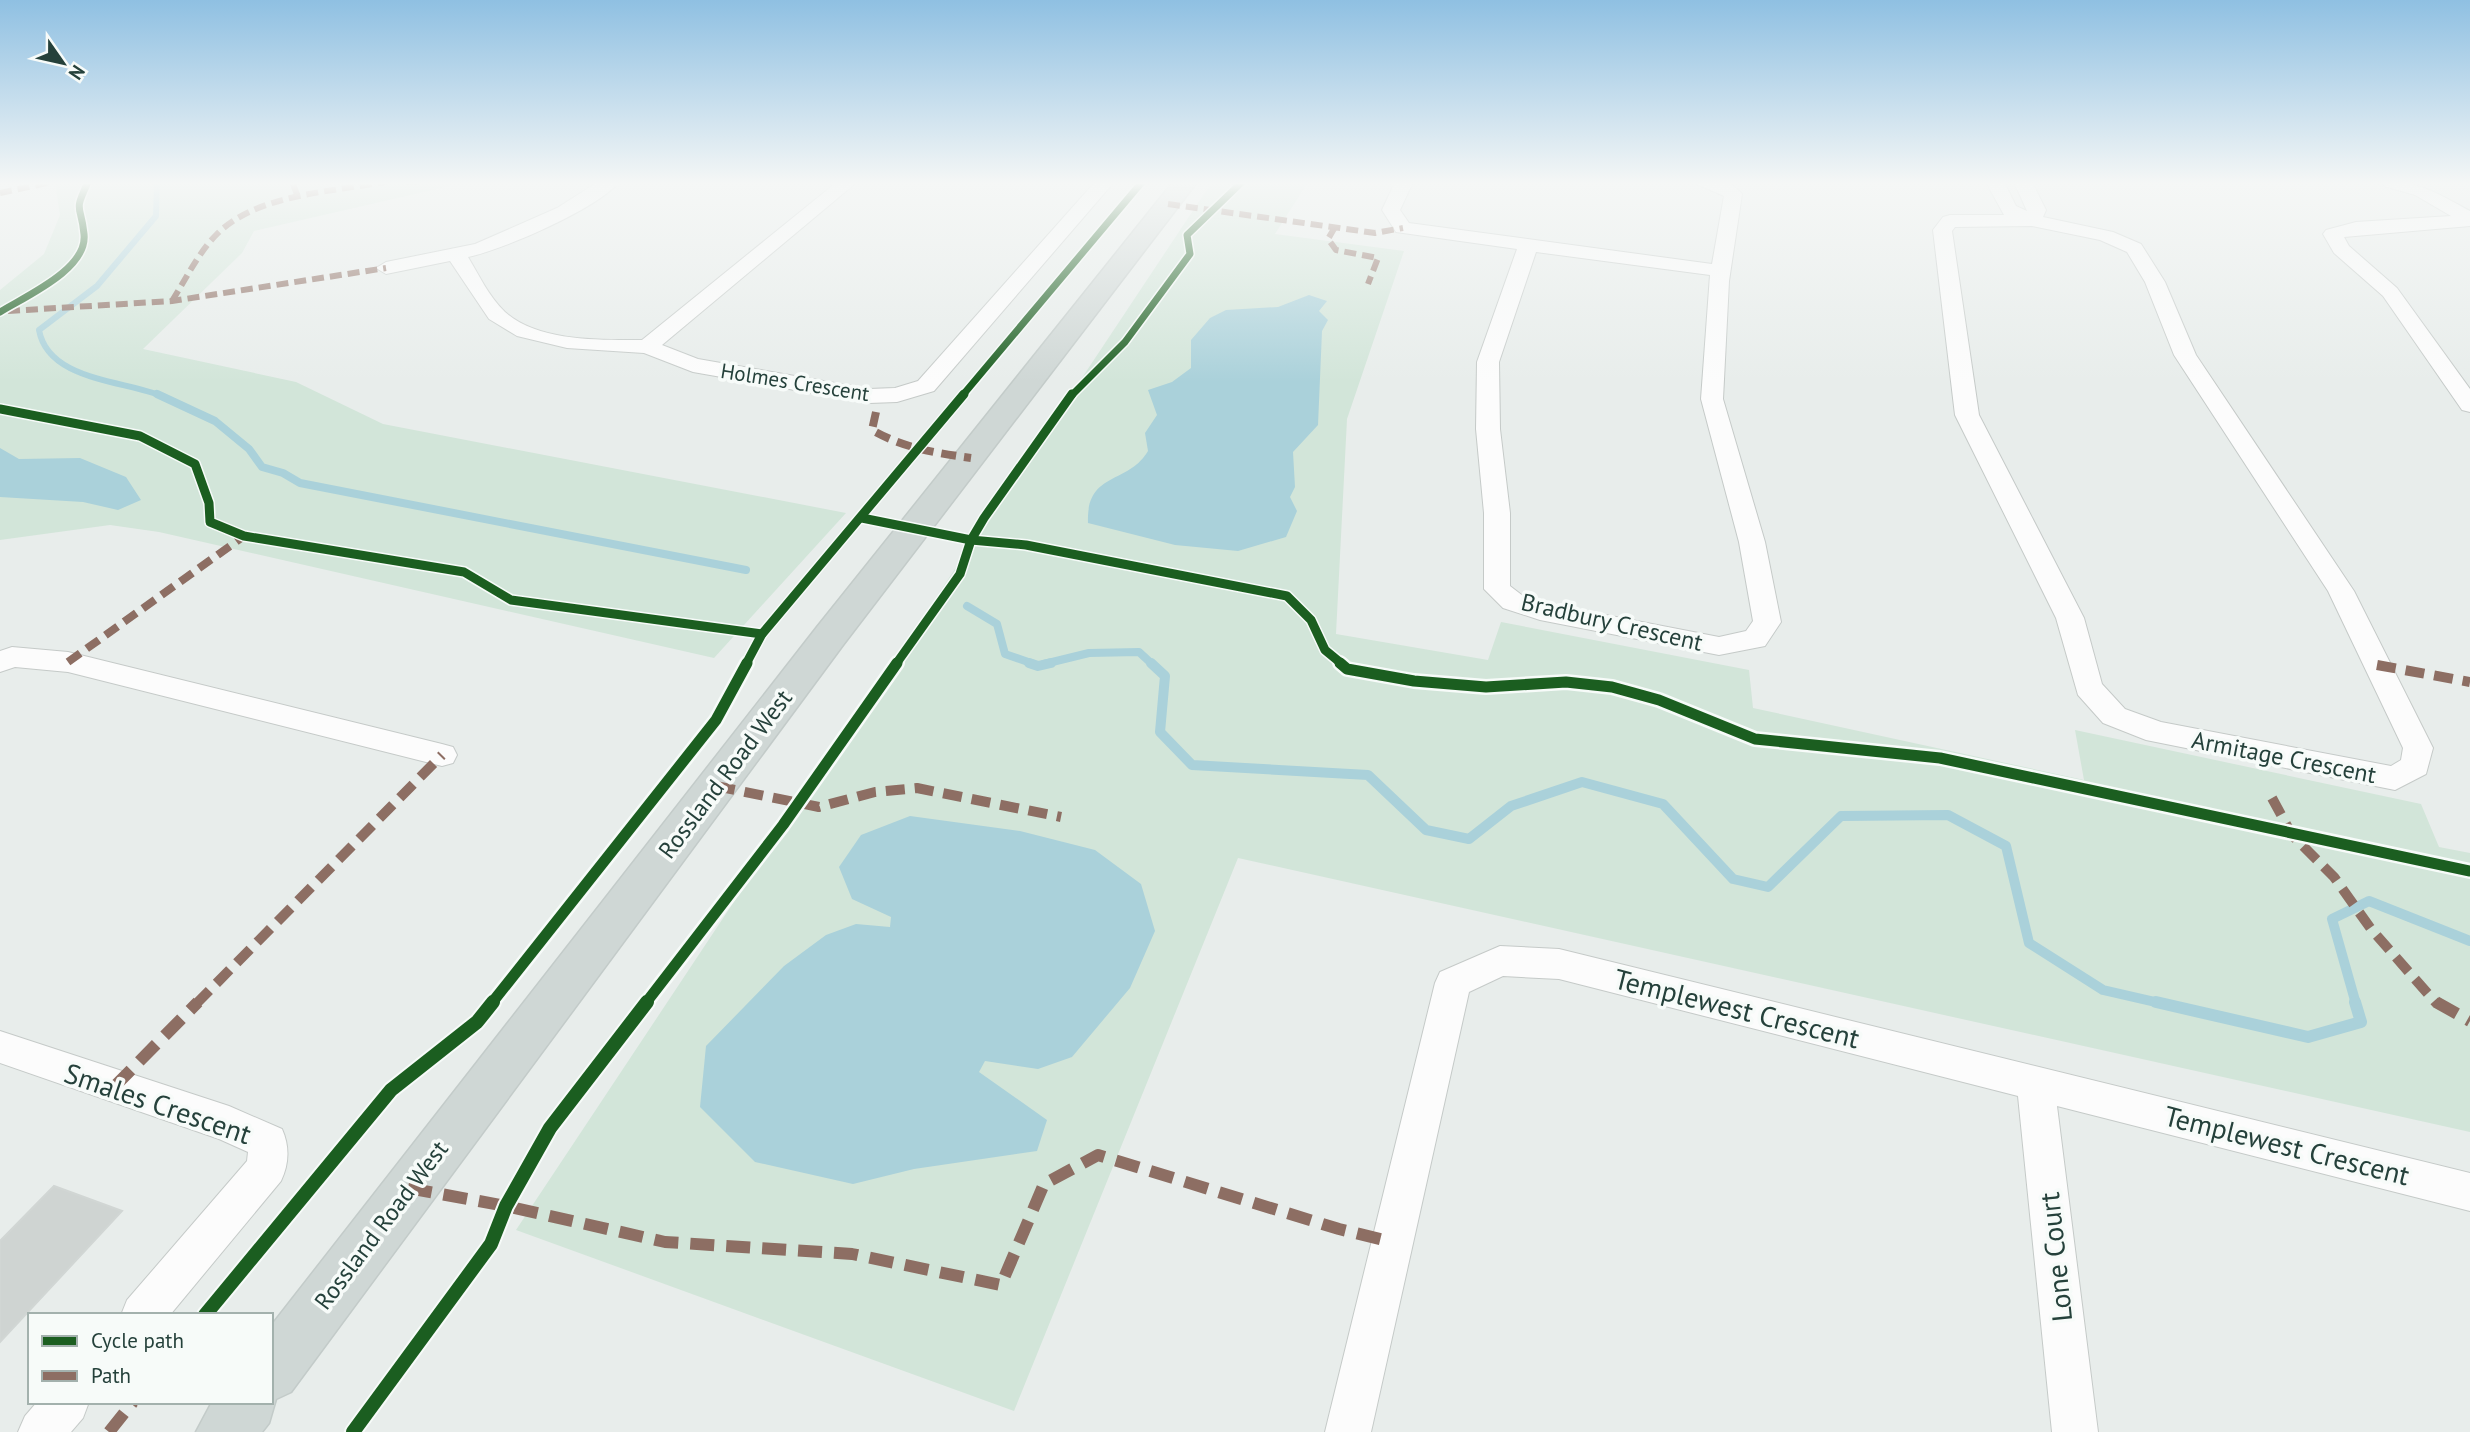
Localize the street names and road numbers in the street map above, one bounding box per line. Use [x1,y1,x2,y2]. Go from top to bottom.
street label: Holmes Crescent [719,357,871,407]
street label: Bradbury Crescent [1518,586,1706,658]
street label: Rossland Road West [651,683,799,865]
street label: Armitage Crescent [2189,724,2379,790]
street label: Templewest Crescent [1611,960,1864,1056]
street label: Smales Crescent [60,1054,257,1152]
street label: Templewest Crescent [2161,1097,2414,1193]
street label: Rossland Road West [307,1134,455,1316]
street label: Lone Court [2030,1190,2080,1323]

